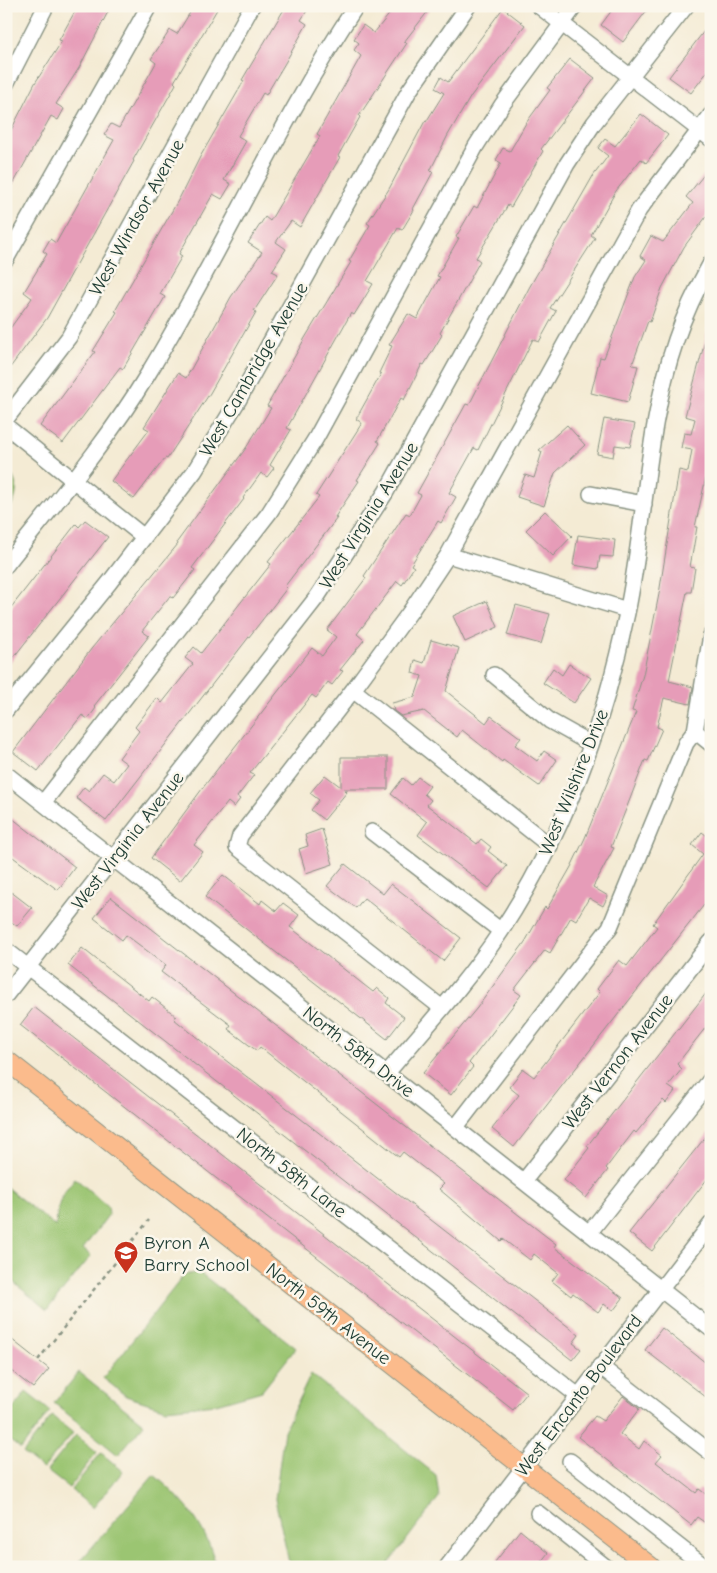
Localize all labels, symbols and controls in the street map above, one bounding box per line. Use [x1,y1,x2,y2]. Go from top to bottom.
street label: West Windsor Avenue [85,135,189,300]
street label: West Cambridge Avenue [195,279,313,460]
street label: West Virginia Avenue [315,438,423,593]
street label: West Wilshire Drive [535,706,613,859]
street label: West Virginia Avenue [67,767,189,914]
street label: West Vernon Avenue [558,990,677,1134]
street label: North 58th Drive [298,1002,418,1102]
street label: North 58th Lane [232,1123,351,1222]
place label: Byron A Barry School [144,1232,250,1276]
school or university icon: Byron A Barry School [113,1240,139,1274]
street label: North 59th Avenue [262,1258,395,1369]
street label: West Encanto Boulevard [511,1310,647,1481]

